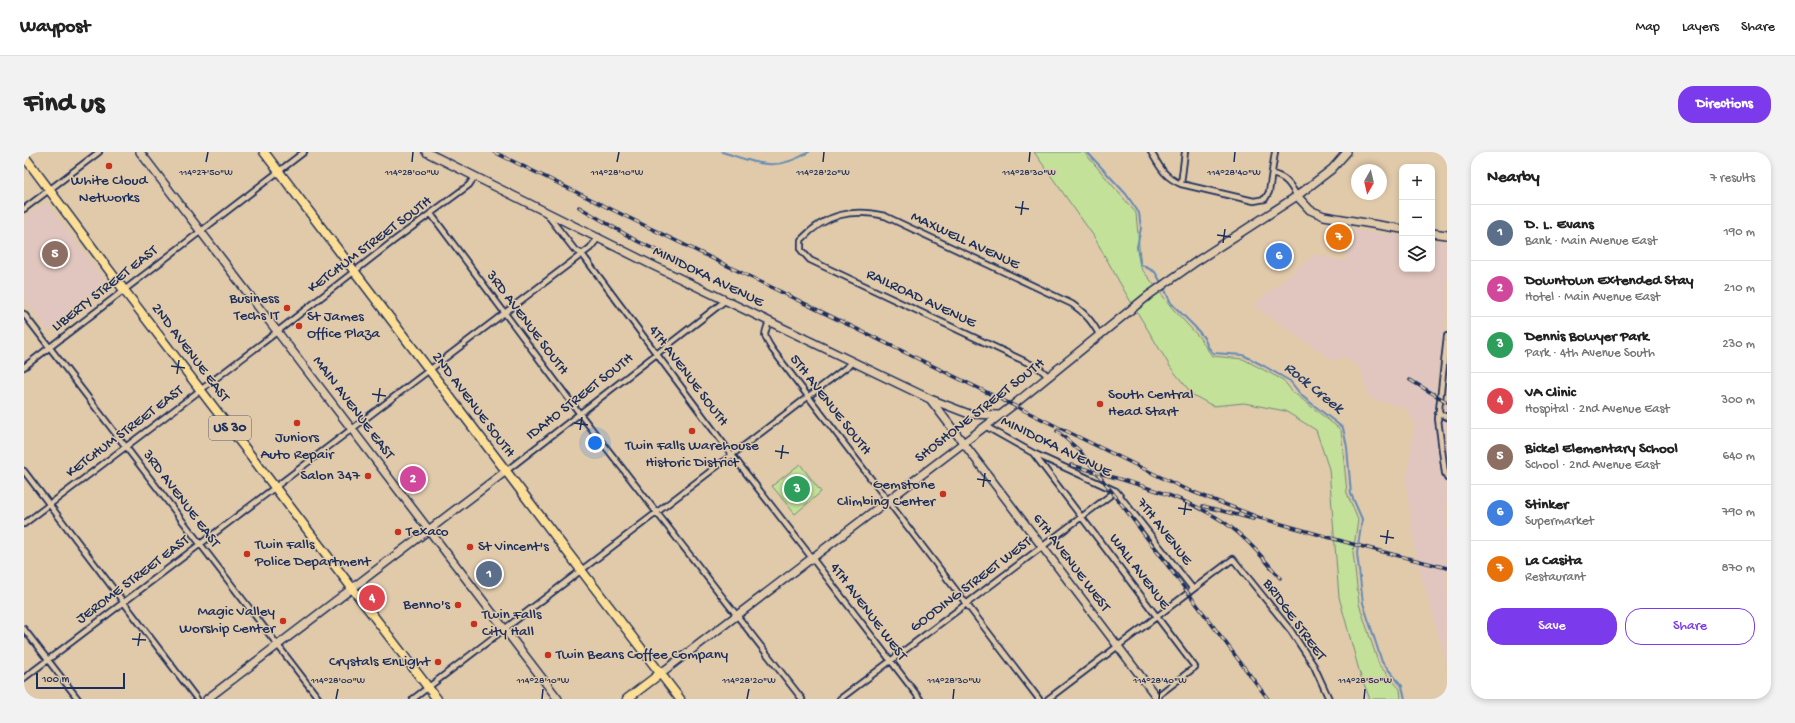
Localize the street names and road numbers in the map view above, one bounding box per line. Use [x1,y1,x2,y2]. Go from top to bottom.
street label: KETCHUM STREET SOUTH [305,192,436,297]
street label: MAXWELL AVENUE [908,208,1023,274]
street label: LIBERTY STREET EAST [48,241,163,336]
street label: MINIDOKA AVENUE [650,242,767,312]
street label: RAILROAD AVENUE [863,266,979,333]
street label: 3RD AVENUE SOUTH [481,267,572,379]
street label: 2ND AVENUE EAST [147,300,234,407]
street label: 4TH AVENUE SOUTH [644,322,732,430]
street label: 2ND AVENUE SOUTH [427,349,519,462]
street label: IDAHO STREET SOUTH [523,349,637,444]
street label: 5TH AVENUE SOUTH [785,351,875,459]
street label: MAIN AVENUE EAST [308,353,399,464]
street label: SHOSHONE STREET SOUTH [912,355,1049,467]
street label: KETCHUM STREET EAST [63,381,188,482]
street label: MINIDOKA AVENUE [998,412,1115,482]
road number: US 30 [209,416,251,440]
street label: 3RD AVENUE EAST [138,446,224,552]
street label: 7TH AVENUE [1132,494,1196,570]
street label: 6TH AVENUE WEST [1028,510,1114,617]
street label: WALL AVENUE [1105,530,1174,614]
street label: JEROME STREET EAST [73,531,194,628]
street label: GOODING STREET WEST [907,533,1036,636]
street label: 4TH AVENUE WEST [825,560,911,665]
street label: BRIDGE STREET [1258,575,1330,665]

